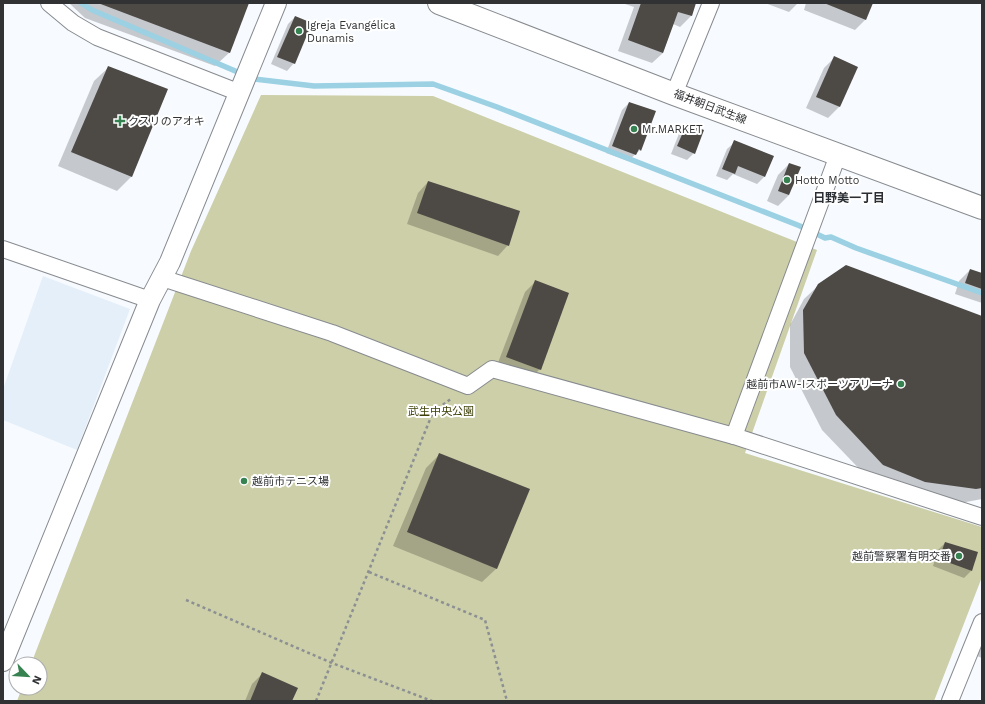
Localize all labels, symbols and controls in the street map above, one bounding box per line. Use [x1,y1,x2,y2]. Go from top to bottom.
place label: Igreja Evangélica Dunamis [307,19,395,45]
marker: Igreja Evangélica Dunamis [294,26,304,36]
street label: 福井朝日武生線 [672,87,748,127]
place label: クスリのアオキ [128,115,205,128]
marker: クスリのアオキ [115,116,125,126]
place label: Mr.MARKET [642,123,703,136]
marker: Mr.MARKET [629,124,639,134]
place label: Hotto Motto [795,174,859,187]
marker: Hotto Motto [782,175,792,185]
district label: 日野美一丁目 [813,191,885,205]
place label: 越前市AW-Iスポーツアリーナ [746,378,893,391]
marker: 越前市AW-Iスポーツアリーナ [896,379,906,389]
park label: 武生中央公園 [408,405,474,418]
place label: 越前市テニス場 [252,475,329,488]
marker: 越前市テニス場 [239,476,249,486]
place label: 越前警察署有明交番 [852,550,951,563]
marker: 越前警察署有明交番 [954,551,964,561]
north arrow [8,656,48,696]
text: N [29,674,44,686]

